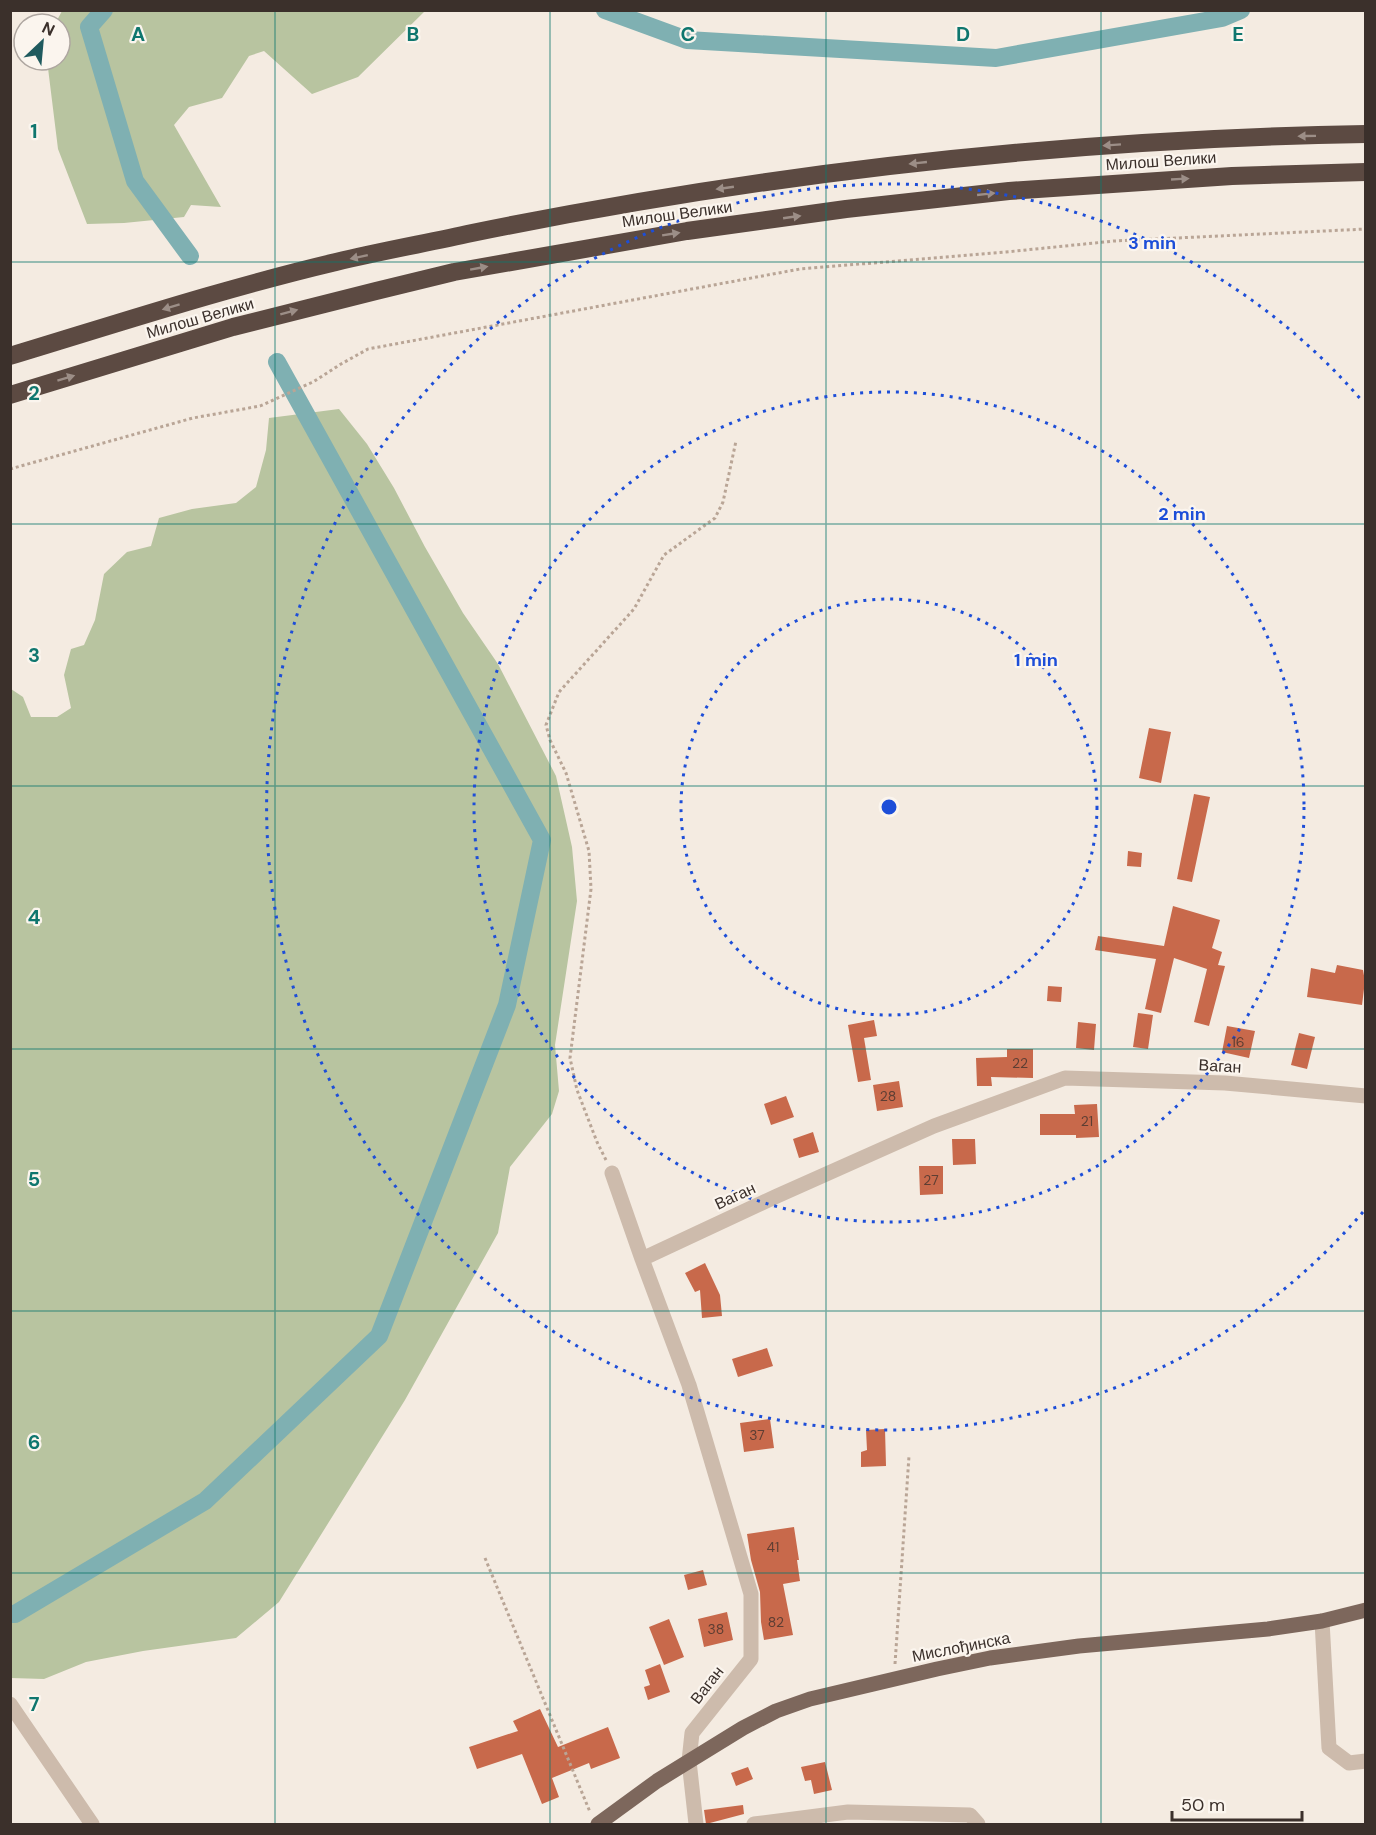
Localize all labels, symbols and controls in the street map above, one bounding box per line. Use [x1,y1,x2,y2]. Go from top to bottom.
north arrow [12,12,72,72]
text: N [39,17,58,41]
text: A [131,21,145,47]
text: B [407,21,419,47]
text: C [681,21,695,47]
text: D [956,21,970,47]
text: E [1232,21,1244,47]
text: 1 [30,118,38,144]
one-way arrow [1298,131,1317,140]
one-way arrow [1103,140,1122,150]
street label: Милош Велики [1105,147,1217,175]
one-way arrow [909,158,928,168]
one-way arrow [1171,174,1190,183]
one-way arrow [715,183,734,193]
one-way arrow [976,189,995,199]
street label: Милош Велики [621,196,733,232]
one-way arrow [783,212,802,221]
one-way arrow [662,229,681,238]
text: 3 min [1128,231,1176,255]
one-way arrow [349,253,368,262]
one-way arrow [470,263,489,272]
street label: Милош Велики [144,293,256,343]
one-way arrow [162,303,180,312]
one-way arrow [280,307,299,317]
one-way arrow [57,373,75,382]
text: 2 [28,380,40,406]
text: 2 min [1158,502,1206,526]
text: 3 [28,642,40,668]
text: 1 min [1014,648,1058,672]
centre of rings [879,797,899,817]
text: 4 [28,904,41,930]
house number: 16 [1231,1033,1245,1051]
house number: 22 [1012,1054,1028,1072]
street label: Ваган [1198,1054,1242,1078]
house number: 28 [880,1087,896,1105]
house number: 21 [1081,1112,1093,1130]
text: 5 [28,1166,40,1192]
house number: 27 [923,1171,939,1189]
street label: Ваган [711,1177,759,1215]
house number: 37 [749,1426,765,1444]
text: 6 [28,1429,40,1455]
house number: 41 [767,1538,779,1556]
house number: 82 [768,1613,784,1631]
house number: 38 [708,1620,724,1638]
street label: Мислођинска [910,1627,1012,1667]
street label: Ваган [686,1662,728,1708]
text: 7 [29,1691,40,1717]
scale bar [1172,1784,1302,1822]
text: 50 m [1181,1793,1225,1817]

